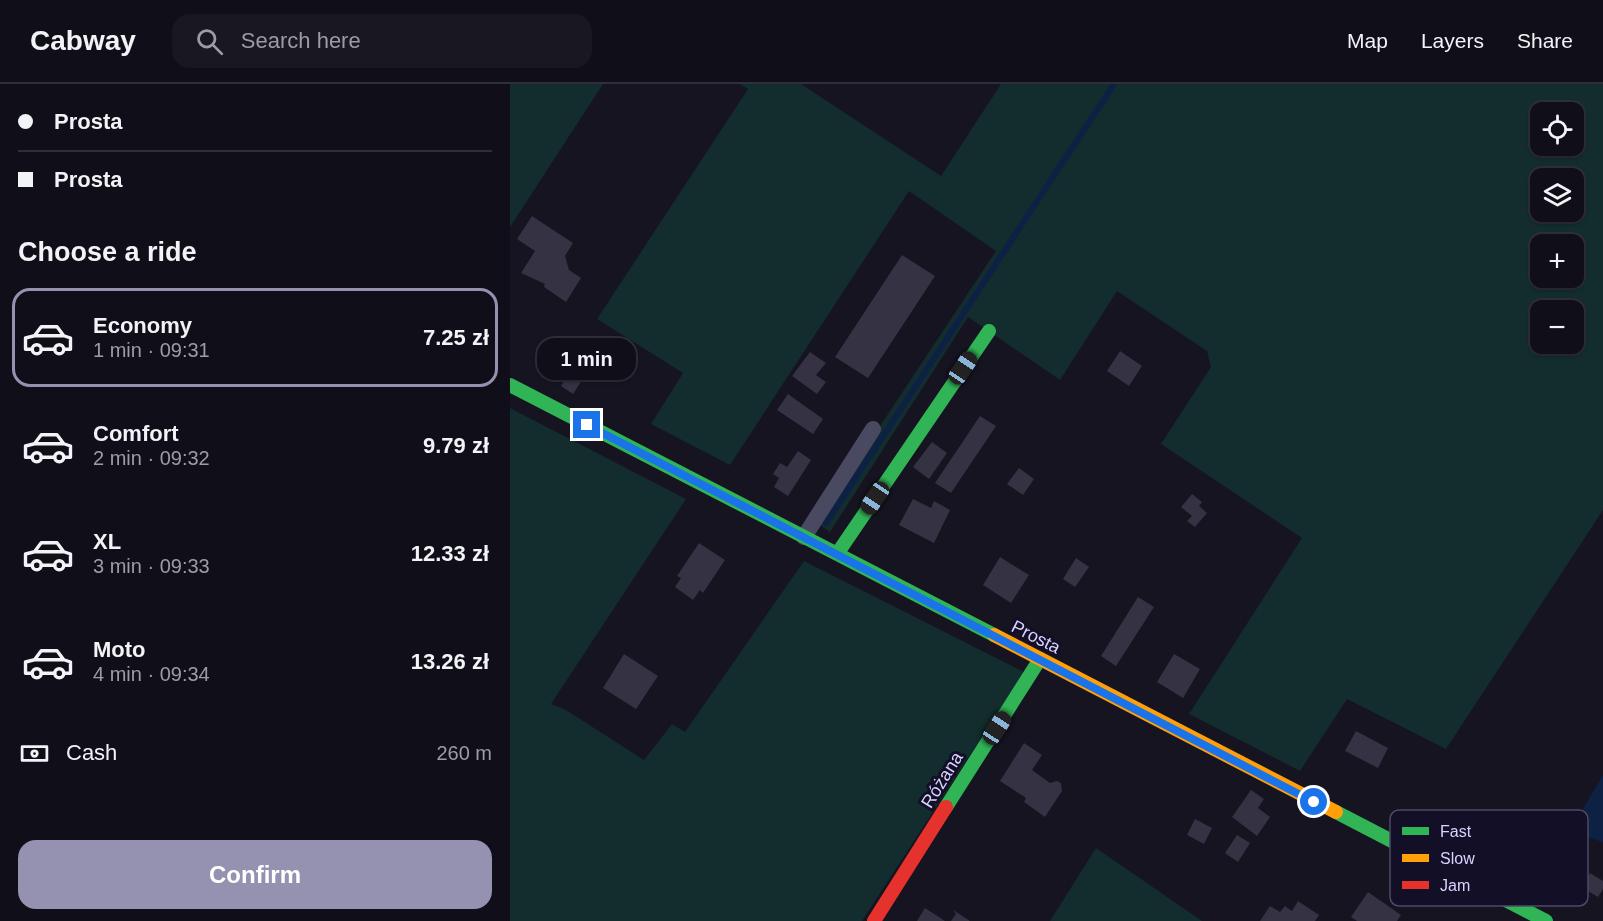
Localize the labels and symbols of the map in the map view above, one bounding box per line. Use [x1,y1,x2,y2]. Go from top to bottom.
callout: 1 min [538,338,637,380]
car [945,348,981,388]
route end [573,411,600,438]
car [857,478,893,518]
street label: Prosta [1008,616,1065,658]
car [980,708,1014,748]
street label: Różana [917,748,967,812]
route start [1300,788,1327,815]
legend [1390,810,1588,906]
text: Fast [1440,823,1472,840]
text: Slow [1440,850,1475,867]
text: Jam [1440,877,1470,894]

